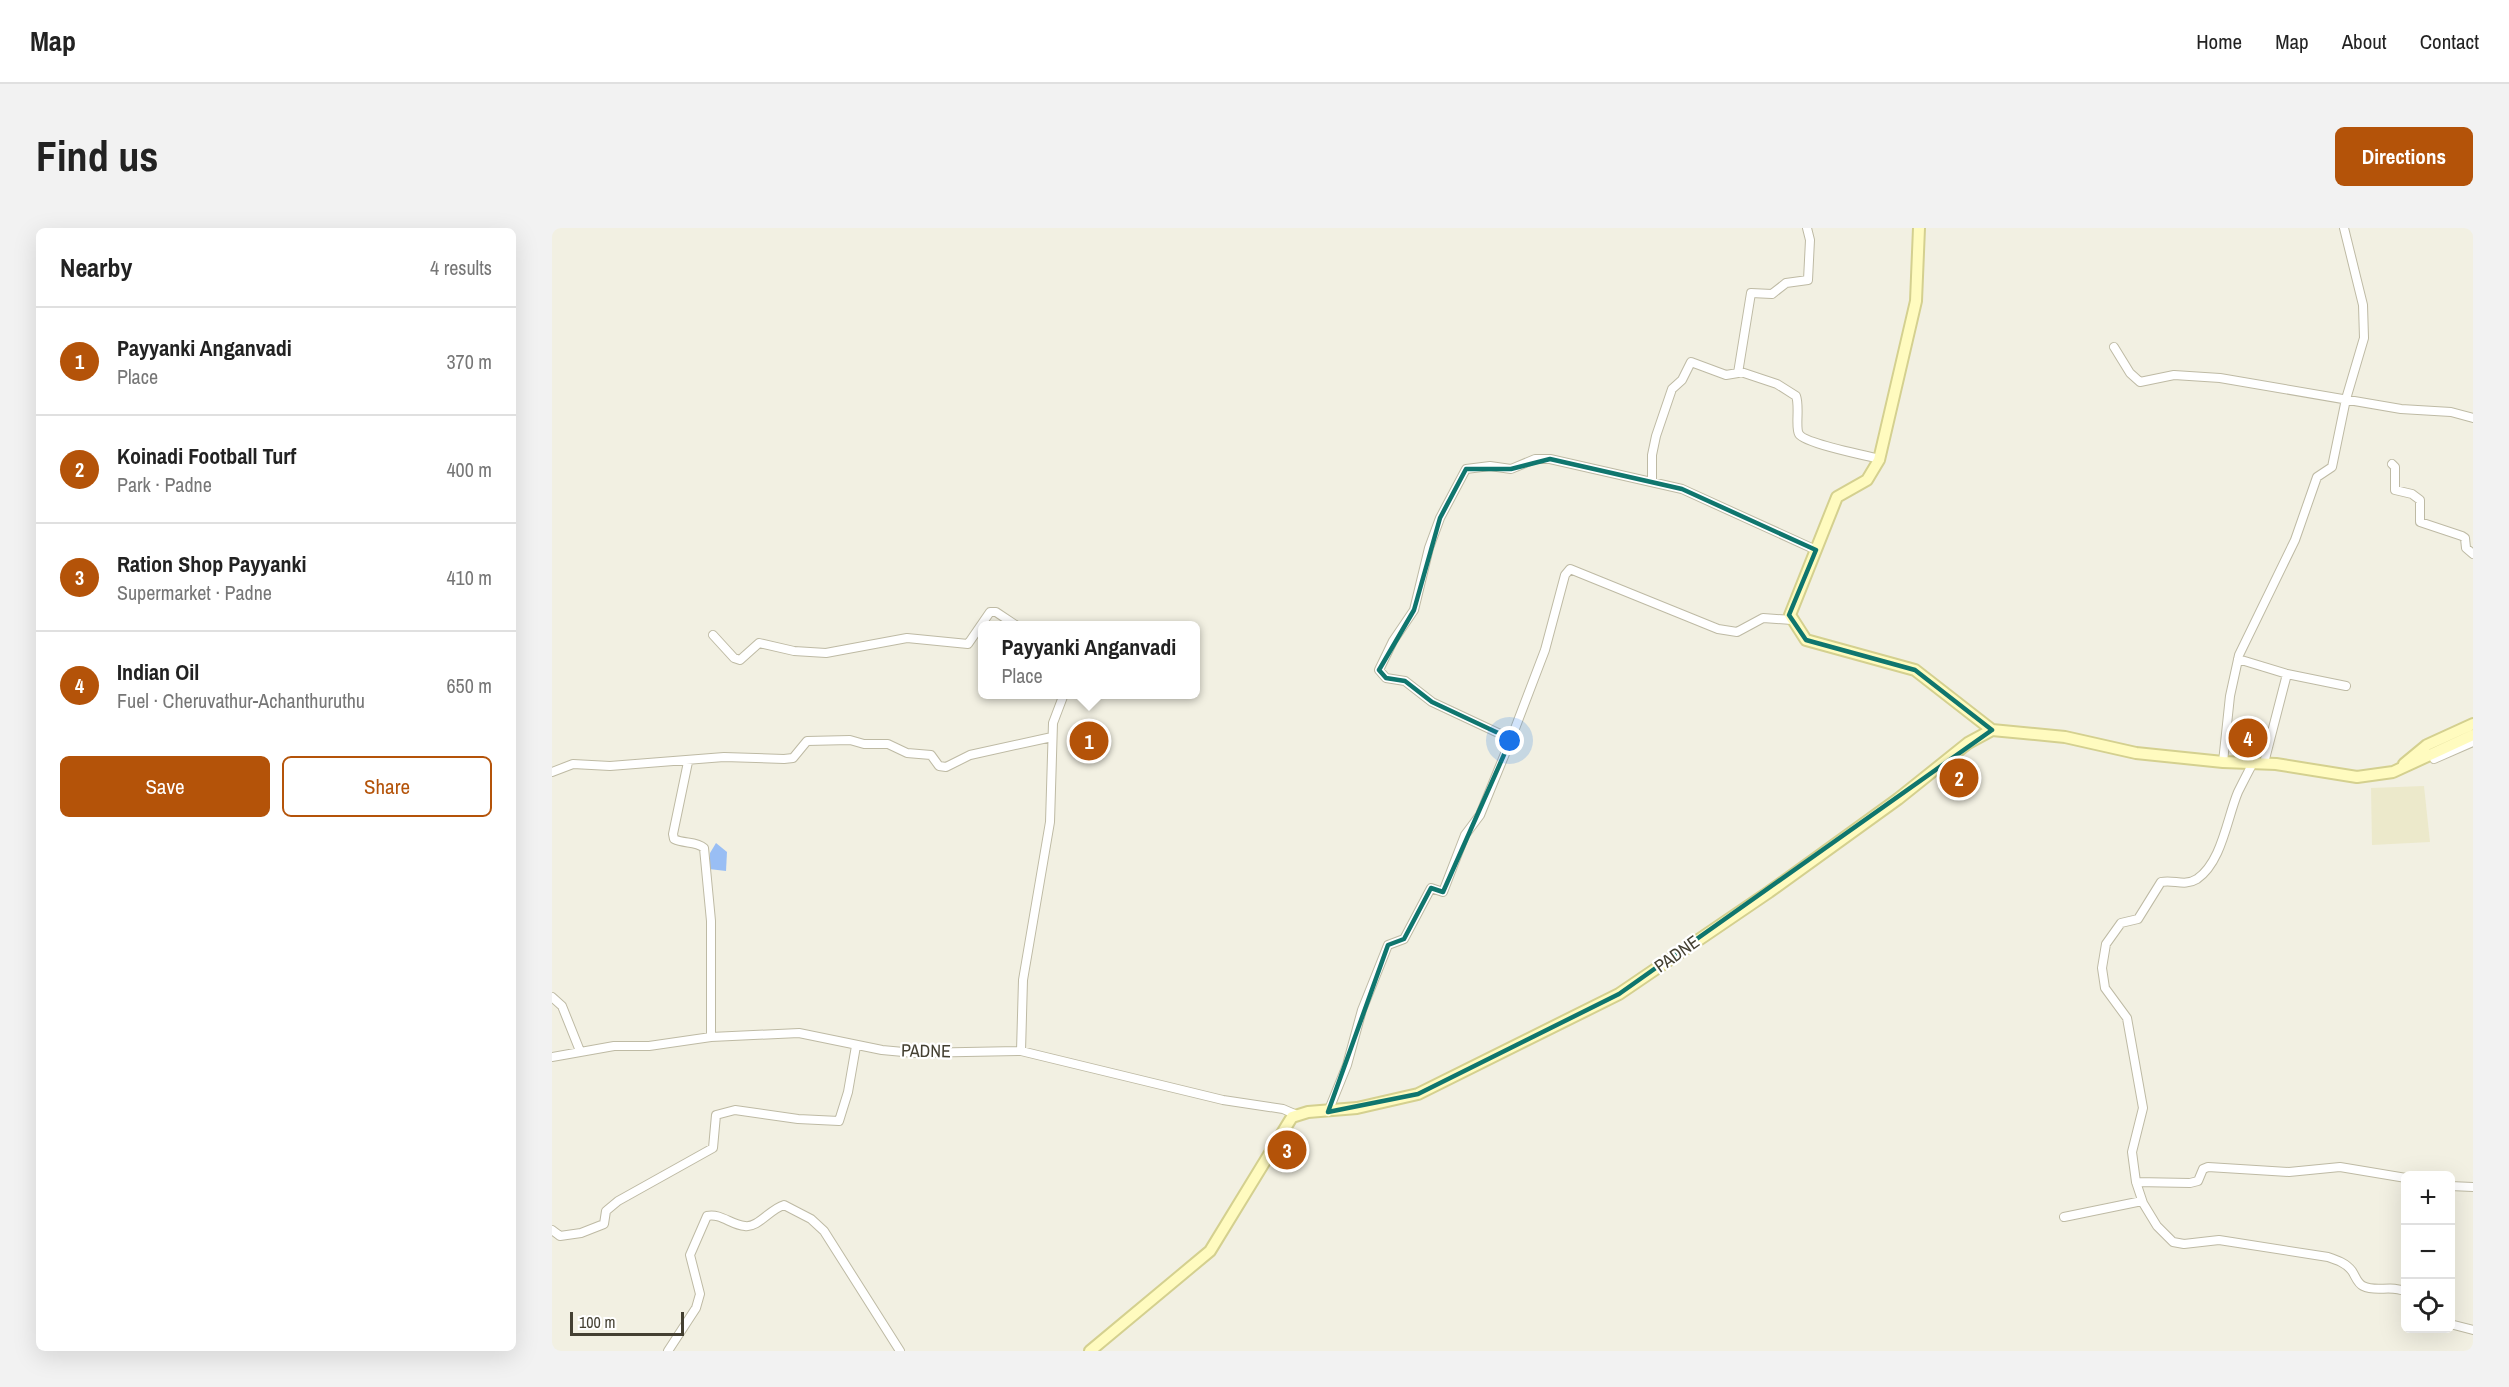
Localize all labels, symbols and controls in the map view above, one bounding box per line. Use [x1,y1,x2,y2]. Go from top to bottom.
text: Map [30,22,76,60]
text: Home [2196,27,2242,56]
text: Map [2275,27,2309,56]
text: About [2342,27,2387,56]
text: Contact [2420,27,2479,56]
button: Directions [2335,127,2473,186]
text: Find us [36,128,158,184]
text: Nearby [60,250,132,285]
text: 4 results [430,254,492,281]
text: Payyanki Anganvadi [117,333,292,363]
text: 1 [75,348,84,375]
text: 370 m [446,348,492,375]
text: Place [117,363,158,390]
text: Koinadi Football Turf [117,441,296,471]
text: 2 [75,456,84,483]
text: 400 m [446,456,492,483]
text: Park · Padne [117,471,212,498]
text: Ration Shop Payyanki [117,549,307,579]
text: 3 [75,564,84,591]
text: 410 m [446,564,492,591]
text: Supermarket · Padne [117,579,272,606]
popup [978,621,1200,699]
text: Payyanki Anganvadi [1002,632,1176,662]
text: Indian Oil [117,657,199,687]
text: Place [1002,662,1043,689]
text: 4 [75,672,84,699]
text: 650 m [446,672,492,699]
text: Fuel · Cheruvathur-Achanthuruthu [117,687,365,714]
pin: 4 [2228,716,2268,760]
pin: 1 [1070,718,1108,764]
your location [1495,726,1524,755]
button: Save [60,756,270,817]
button: Share [282,756,492,817]
pin: 2 [1940,756,1978,800]
street label: PADNE [1649,929,1704,978]
street label: PADNE [901,1038,951,1063]
pin: 3 [1268,1128,1306,1172]
map controls [2401,1171,2455,1333]
button: + [2401,1171,2455,1225]
button: − [2401,1225,2455,1279]
button: locate [2401,1279,2455,1333]
scale bar [570,1309,684,1336]
text: 100 m [579,1311,615,1333]

